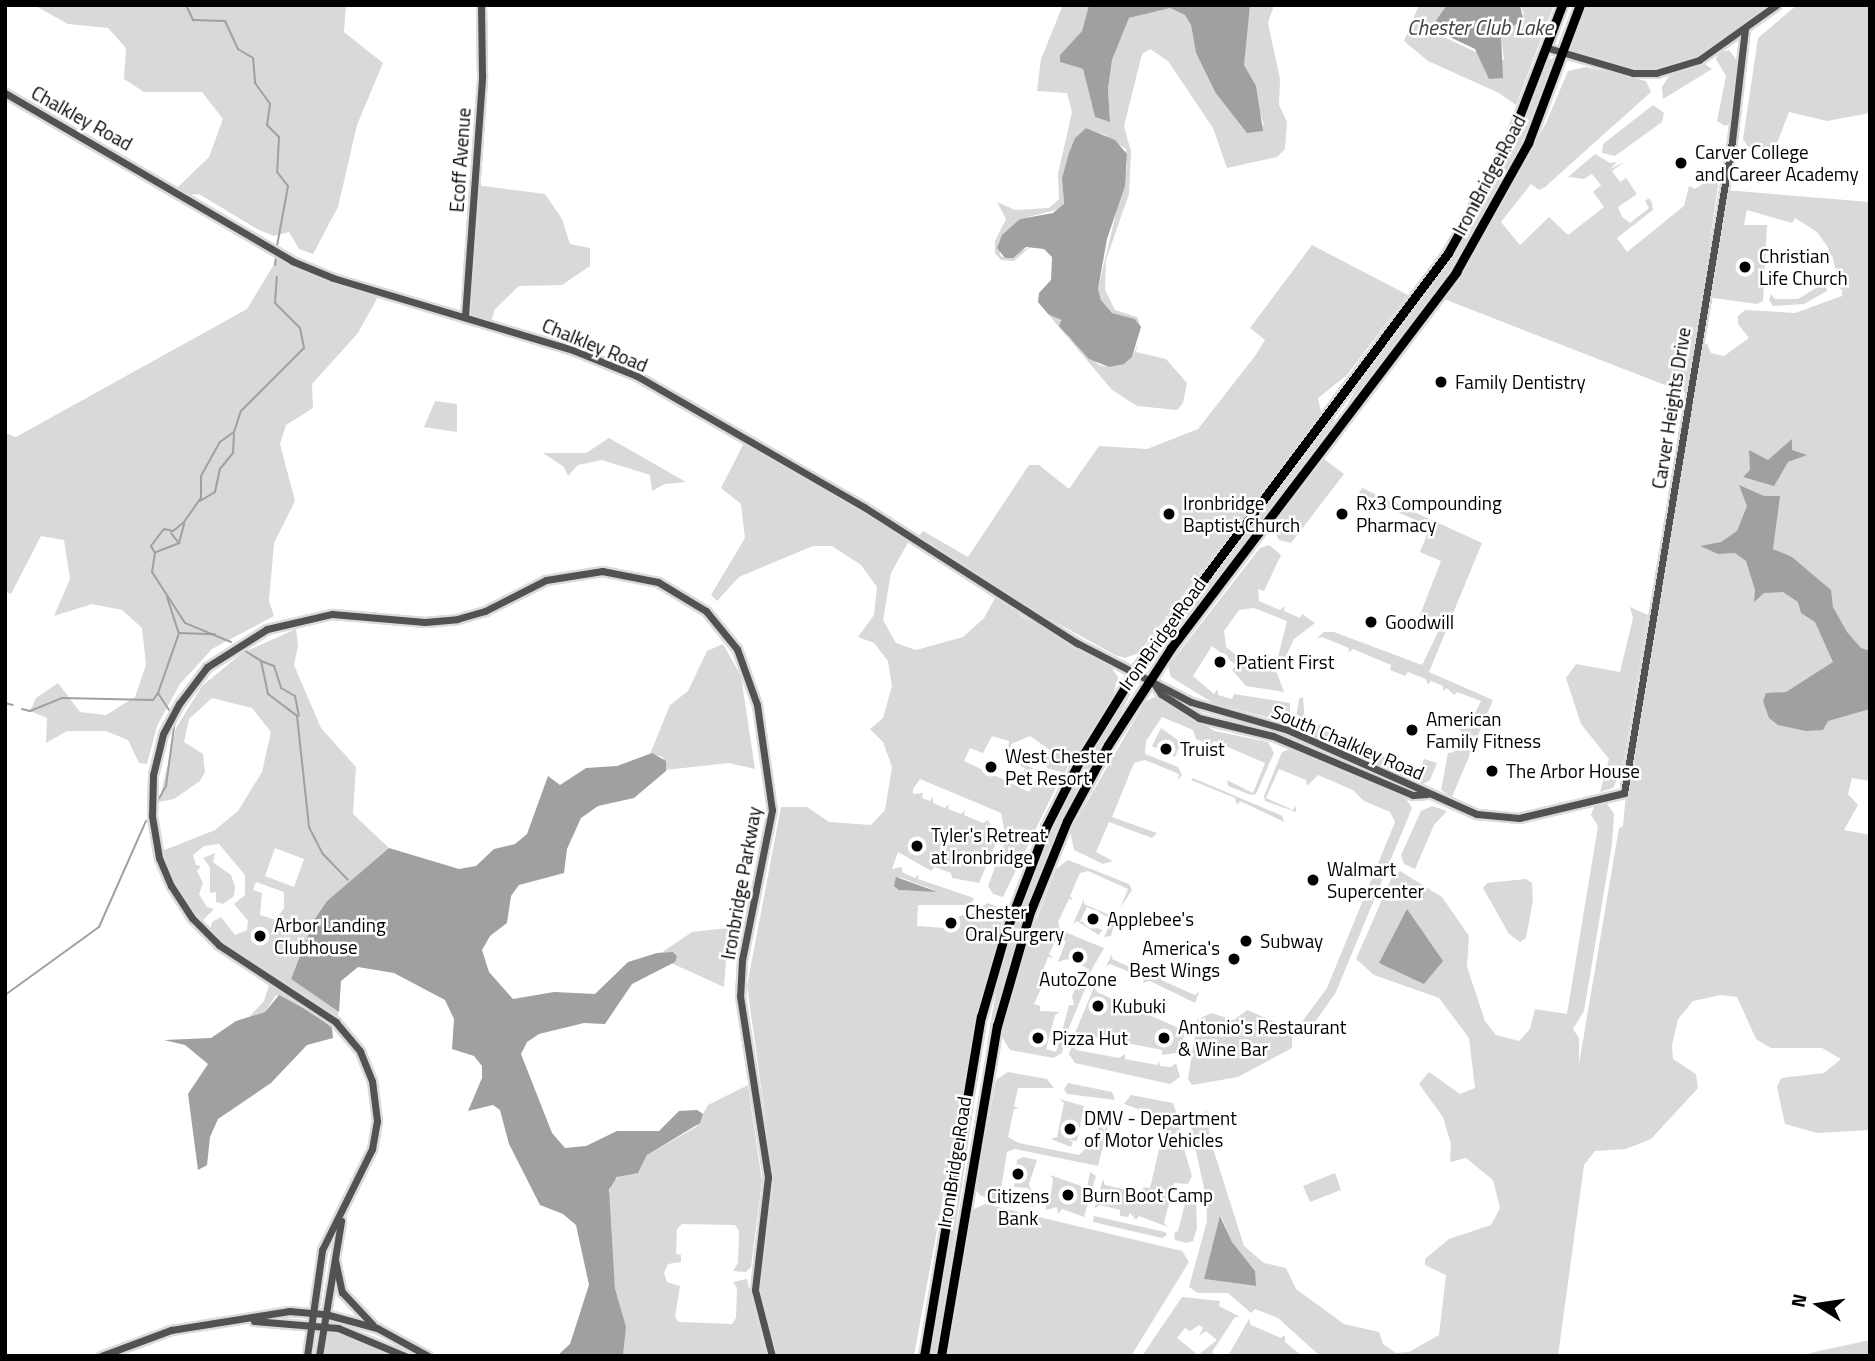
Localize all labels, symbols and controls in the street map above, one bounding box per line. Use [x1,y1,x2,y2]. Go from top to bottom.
water label: Chester Club Lake [1407,14,1553,40]
street label: Chalkley Road [28,81,136,155]
street label: Ecoff Avenue [445,107,475,213]
street label: Iron Bridge Road [1448,111,1530,239]
place label: Carver College and Career Academy [1695,141,1859,185]
marker: Carver College and Career Academy [1673,155,1689,171]
place label: Christian Life Church [1759,245,1848,289]
marker: Christian Life Church [1737,259,1753,275]
street label: Chalkley Road [539,313,651,377]
street label: Carver Heights Drive [1647,326,1695,490]
place label: Family Dentistry [1455,371,1586,393]
marker: Family Dentistry [1433,374,1449,390]
place label: Ironbridge Baptist Church [1183,492,1300,536]
place label: Rx3 Compounding Pharmacy [1356,492,1502,536]
marker: Ironbridge Baptist Church [1161,506,1177,522]
marker: Rx3 Compounding Pharmacy [1334,506,1350,522]
street label: Iron Bridge Road [1114,574,1210,694]
place label: Goodwill [1385,611,1454,633]
marker: Goodwill [1363,614,1379,630]
place label: Patient First [1236,651,1334,673]
marker: Patient First [1210,652,1230,672]
street label: South Chalkley Road [1268,700,1428,784]
place label: American Family Fitness [1426,708,1541,752]
marker: American Family Fitness [1404,722,1420,738]
place label: Truist [1180,738,1225,760]
marker: Truist [1158,741,1174,757]
place label: West Chester Pet Resort [1005,745,1113,789]
marker: West Chester Pet Resort [983,759,999,775]
place label: The Arbor House [1506,760,1640,782]
marker: The Arbor House [1484,763,1500,779]
street label: Ironbridge Parkway [716,805,766,961]
place label: Tyler's Retreat at Ironbridge [931,824,1046,868]
marker: Tyler's Retreat at Ironbridge [909,838,925,854]
place label: Walmart Supercenter [1327,858,1424,902]
marker: Walmart Supercenter [1305,872,1321,888]
place label: Chester Oral Surgery [965,901,1064,945]
place label: Applebee's [1107,908,1194,930]
marker: Applebee's [1085,911,1101,927]
place label: Arbor Landing Clubhouse [274,914,386,958]
marker: Chester Oral Surgery [943,915,959,931]
marker: Arbor Landing Clubhouse [252,928,268,944]
place label: Subway [1260,930,1323,952]
marker: Subway [1238,933,1254,949]
place label: America's Best Wings [1129,937,1220,981]
marker: AutoZone [1070,949,1086,965]
marker: America's Best Wings [1226,951,1242,967]
place label: AutoZone [1039,968,1117,990]
place label: Kubuki [1112,995,1166,1017]
marker: Kubuki [1090,998,1106,1014]
place label: Antonio's Restaurant & Wine Bar [1178,1016,1346,1060]
place label: Pizza Hut [1052,1027,1128,1049]
marker: Pizza Hut [1030,1030,1046,1046]
marker: Antonio's Restaurant & Wine Bar [1156,1030,1172,1046]
street label: Iron Bridge Road [932,1095,976,1229]
place label: DMV - Department of Motor Vehicles [1084,1107,1237,1151]
marker: DMV - Department of Motor Vehicles [1062,1121,1078,1137]
marker: Citizens Bank [1010,1166,1026,1182]
place label: Burn Boot Camp [1082,1184,1213,1206]
place label: Citizens Bank [987,1185,1049,1229]
marker: Burn Boot Camp [1060,1187,1076,1203]
north arrow [1784,1270,1854,1340]
text: N [1782,1291,1814,1310]

